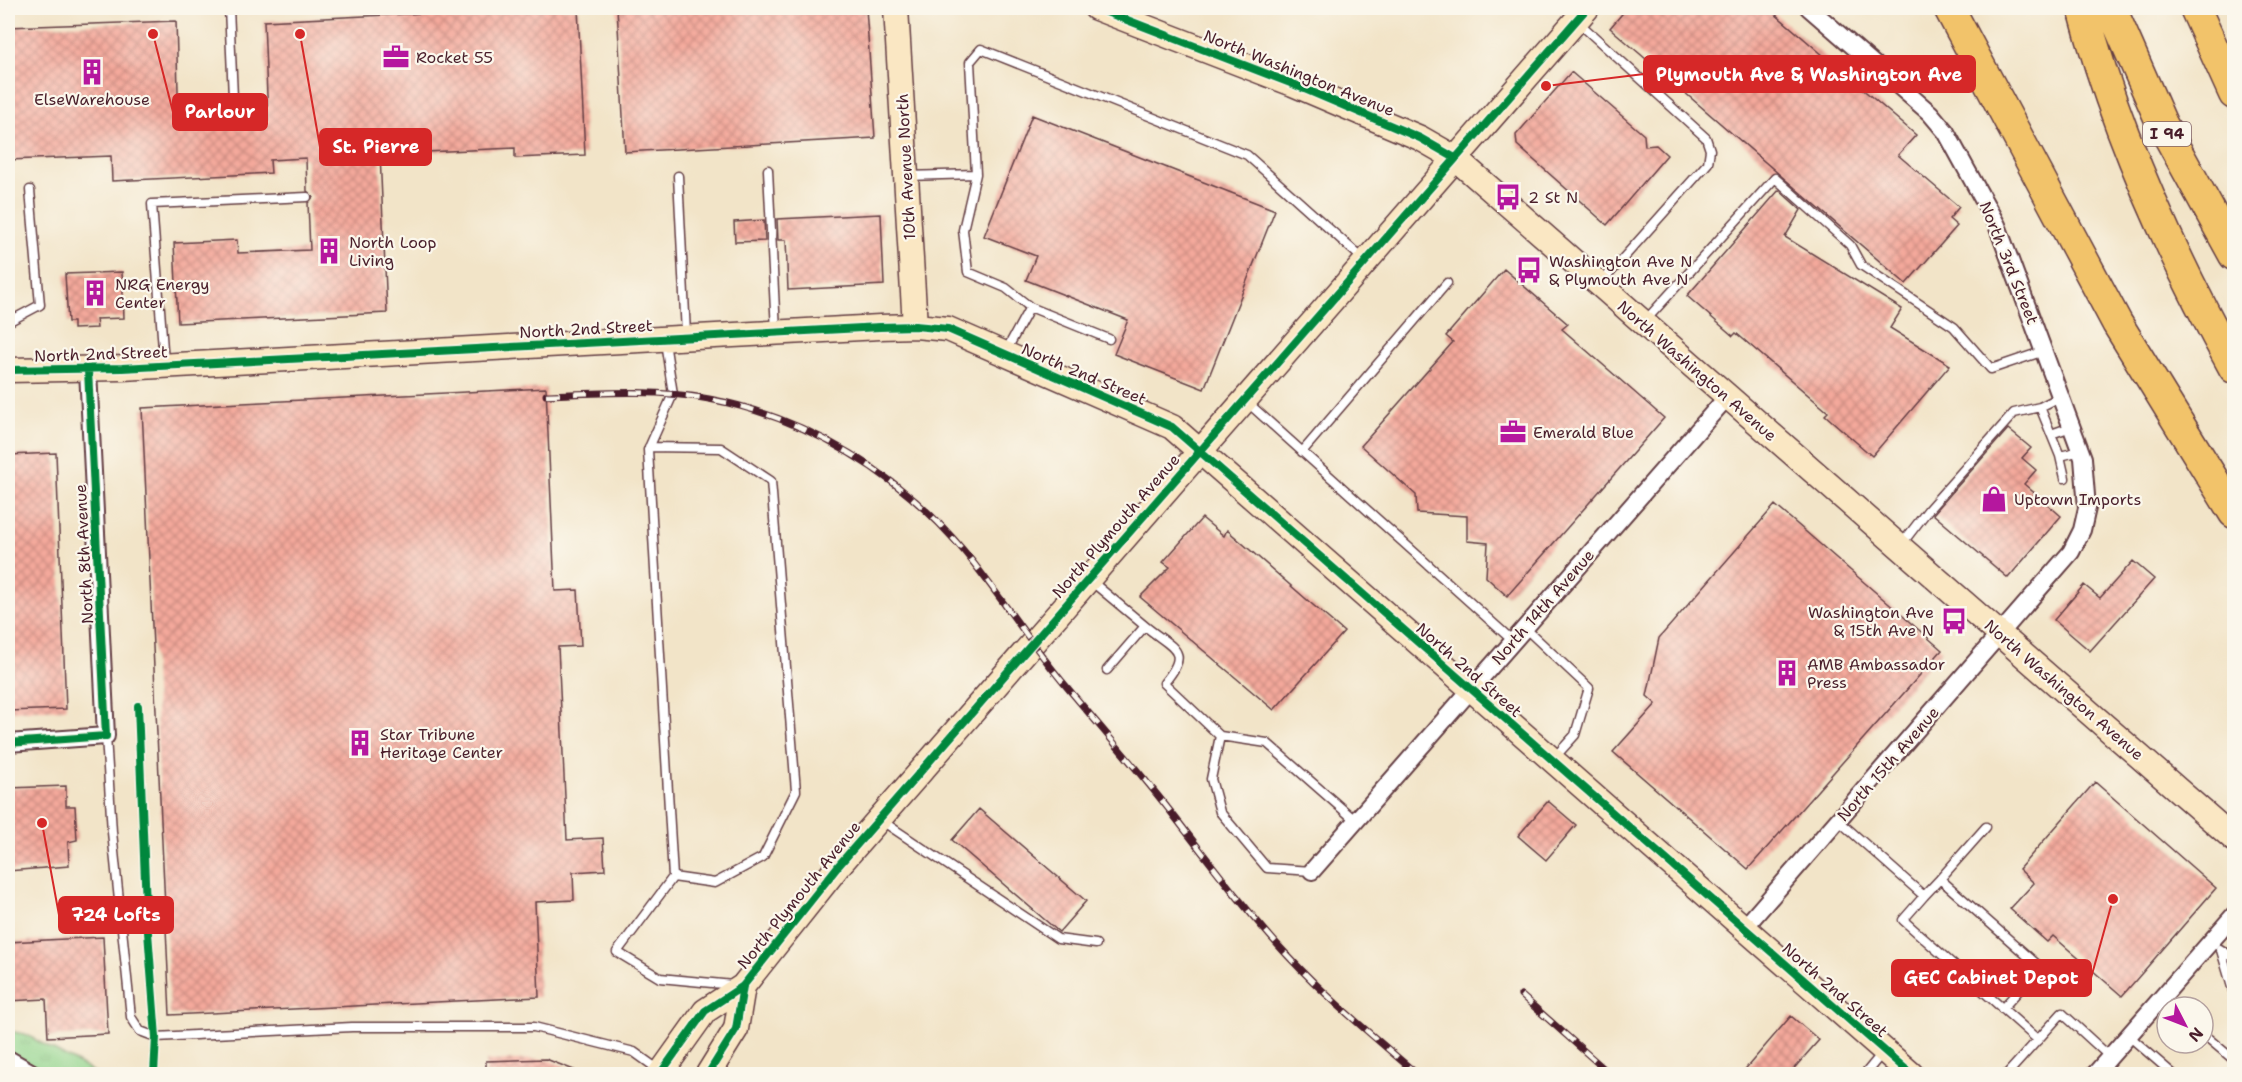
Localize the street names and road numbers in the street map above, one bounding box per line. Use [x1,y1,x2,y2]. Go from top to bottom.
street label: North Washington Avenue [1200,25,1398,121]
street label: 10th Avenue North [892,93,920,241]
road number: I 94 [2143,122,2191,146]
street label: North 3rd Street [1975,198,2043,328]
street label: North Washington Avenue [1613,296,1781,446]
street label: North 2nd Street [519,315,653,343]
street label: North 2nd Street [1018,338,1150,410]
street label: North 2nd Street [34,341,168,367]
street label: North Plymouth Avenue [1047,449,1185,603]
street label: North 8th Avenue [70,483,98,625]
street label: North 14th Avenue [1487,545,1599,669]
street label: North Washington Avenue [1980,615,2148,765]
street label: North 2nd Street [1412,618,1526,722]
street label: North 15th Avenue [1832,702,1944,826]
street label: North Plymouth Avenue [733,817,865,973]
street label: North 2nd Street [1778,938,1892,1042]

